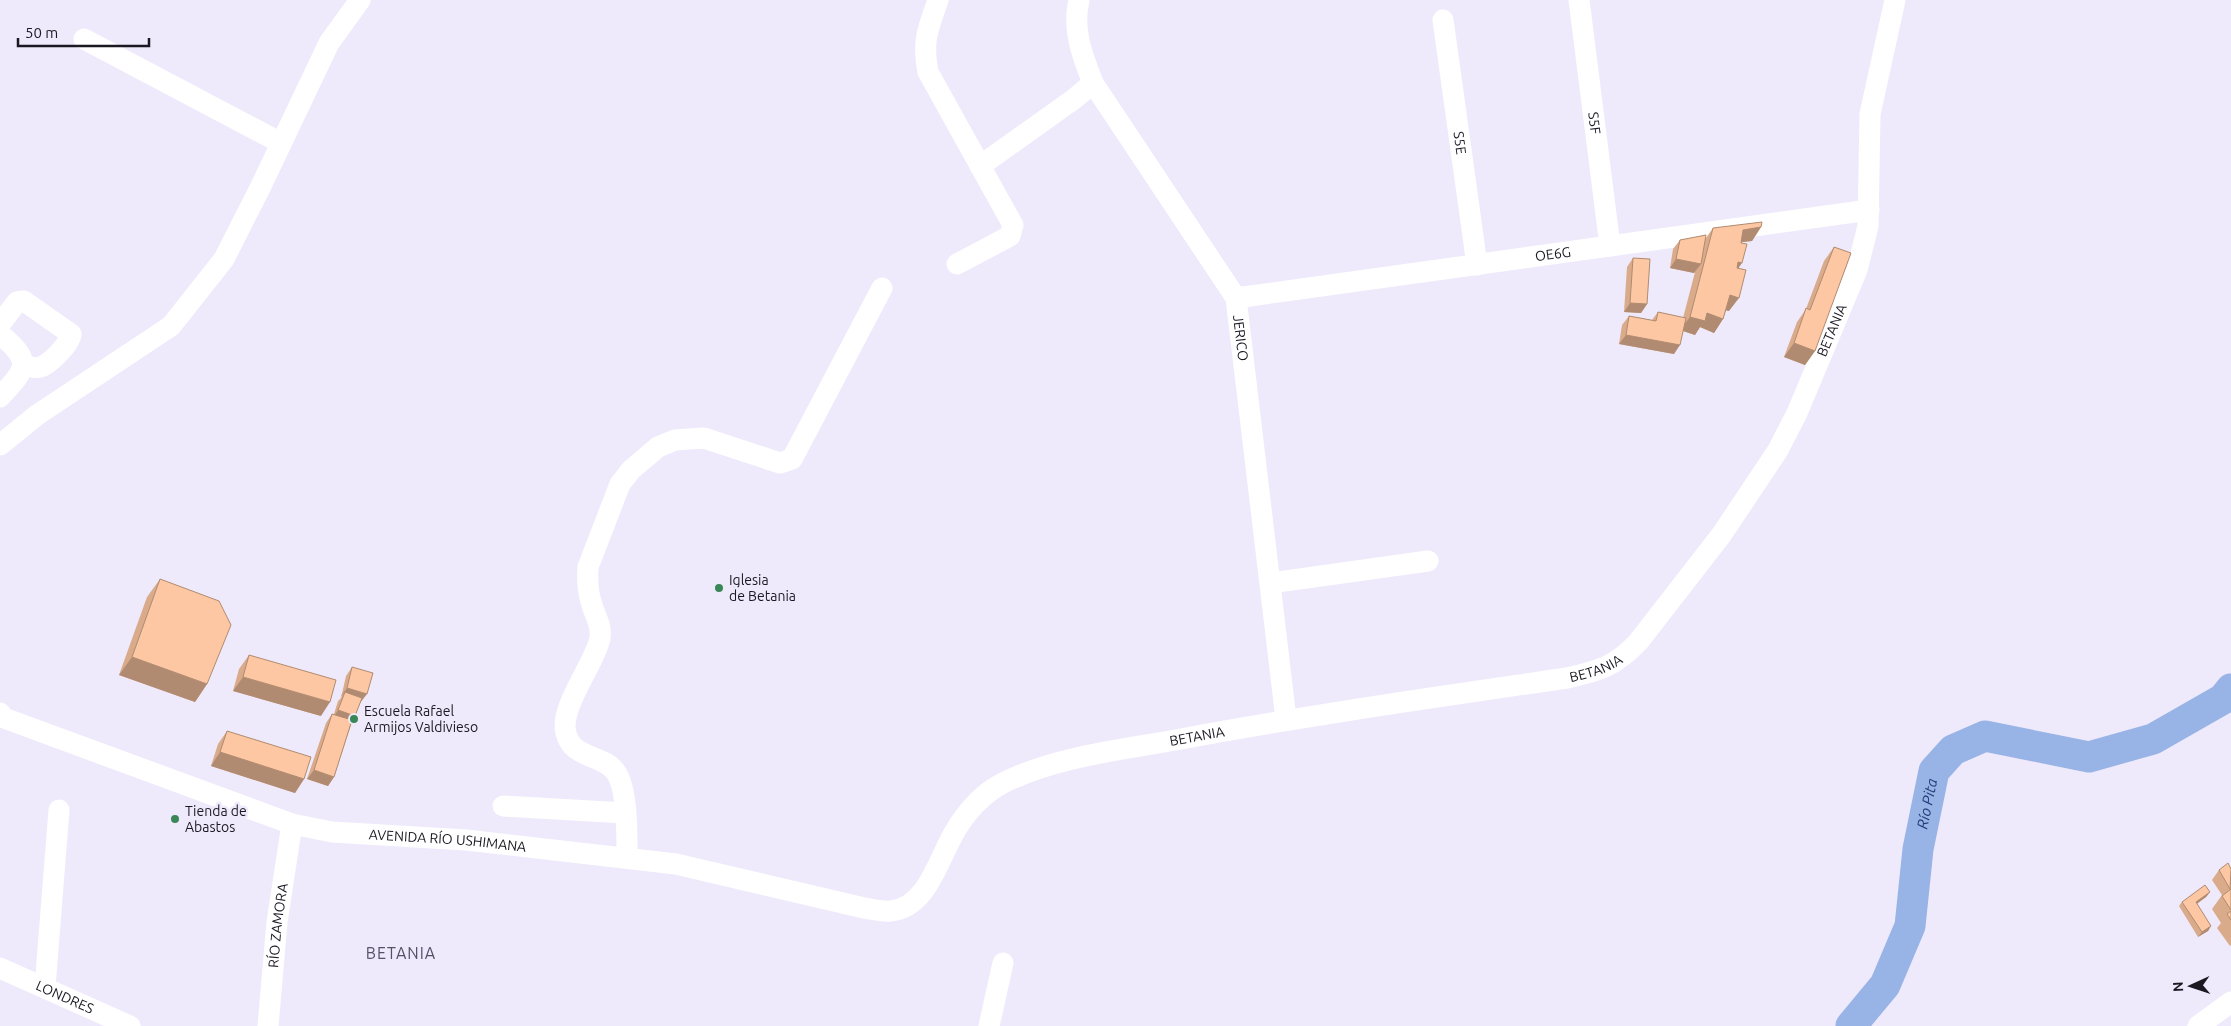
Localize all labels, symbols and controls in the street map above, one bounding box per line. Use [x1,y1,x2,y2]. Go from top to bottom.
scale bar [18,15,149,47]
text: 50 m [25,24,58,41]
street label: S5F [1585,111,1604,135]
street label: S5E [1451,130,1470,156]
street label: OE6G [1534,244,1572,264]
street label: BETANIA [1814,302,1850,359]
street label: JERICO [1230,314,1251,362]
place label: Iglesia de Betania [729,572,796,604]
marker: Iglesia de Betania [713,582,725,594]
street label: BETANIA [1568,651,1625,685]
place label: Escuela Rafael Armijos Valdivieso [364,703,478,735]
marker: Escuela Rafael Armijos Valdivieso [348,713,360,725]
street label: BETANIA [1168,723,1226,749]
water label: Río Pita [1913,777,1940,830]
place label: Tienda de Abastos [185,803,247,835]
marker: Tienda de Abastos [169,813,181,825]
street label: AVENIDA RÍO USHIMANA [368,826,527,855]
street label: RÍO ZAMORA [265,882,291,968]
district label: BETANIA [366,944,436,962]
north arrow [2166,961,2216,1011]
street label: LONDRES [34,977,96,1017]
text: N [2170,981,2186,992]

